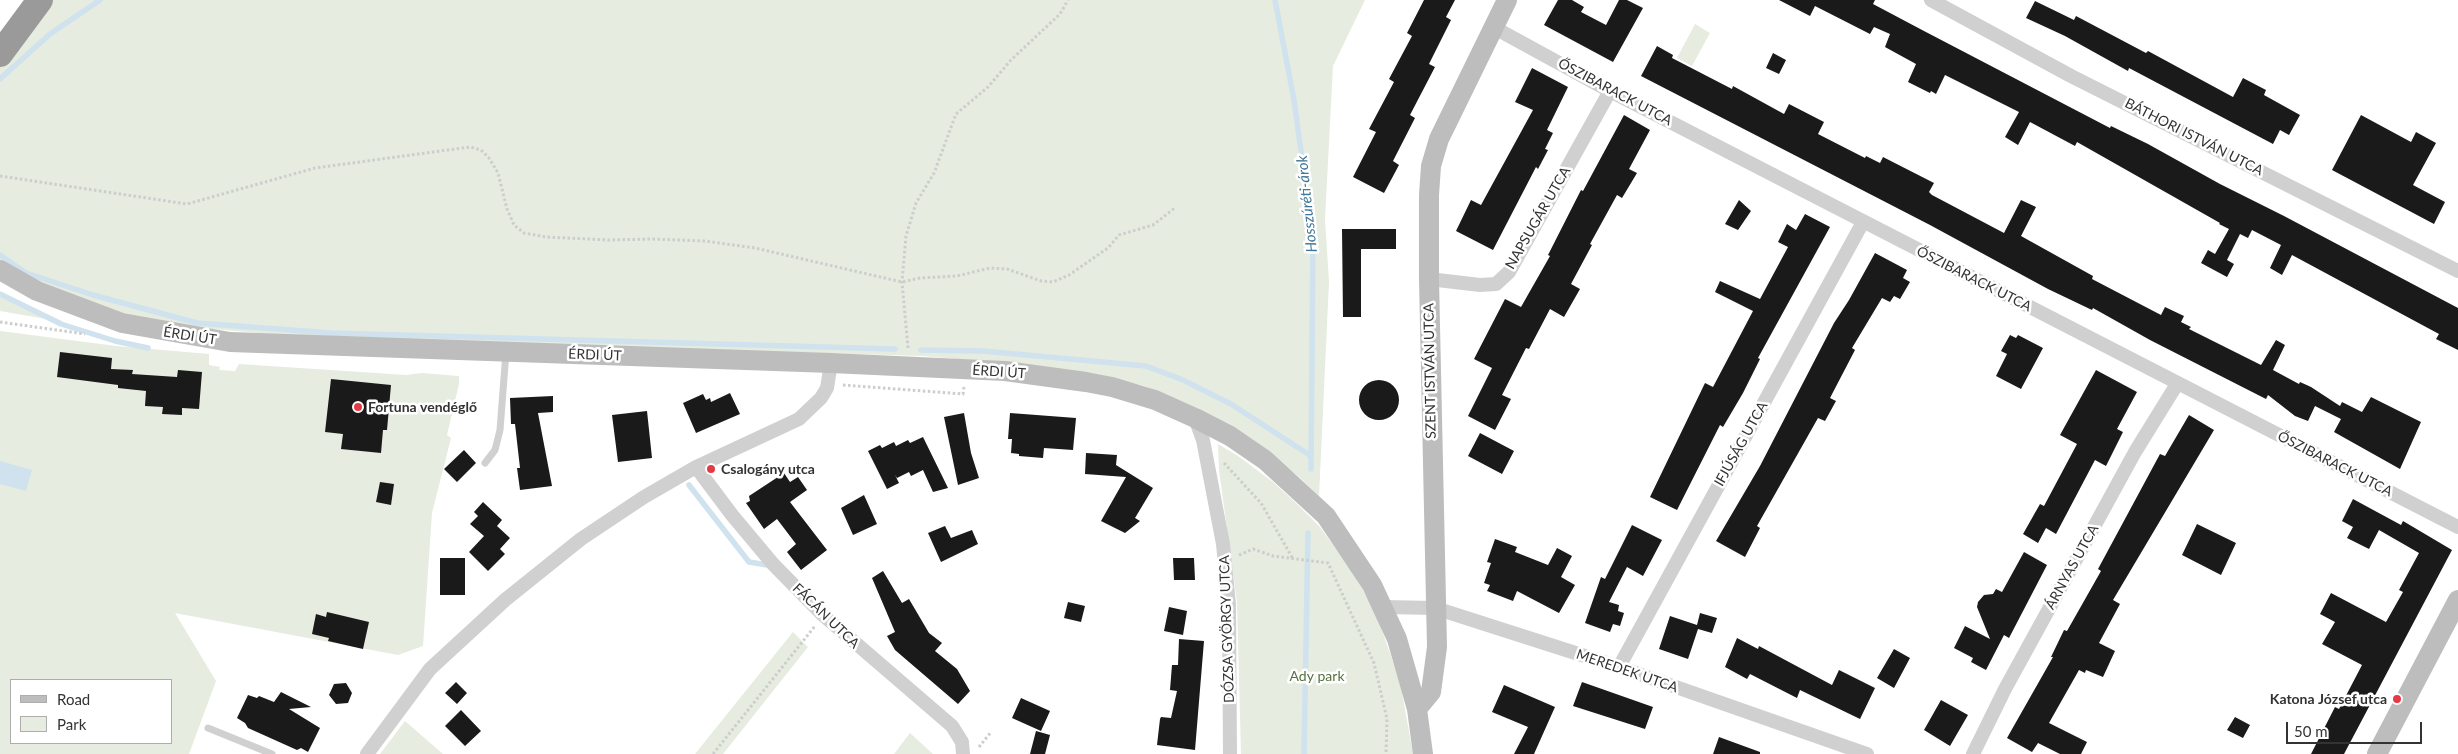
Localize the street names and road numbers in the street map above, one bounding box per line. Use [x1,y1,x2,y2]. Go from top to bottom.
street label: ŐSZIBARACK UTCA [1555,55,1675,129]
street label: BÁTHORI ISTVÁN UTCA [2122,95,2266,179]
street label: NAPSUGÁR UTCA [1502,164,1574,272]
street label: ŐSZIBARACK UTCA [1914,243,2034,315]
street label: SZENT ISTVÁN UTCA [1420,303,1440,439]
street label: ÉRDI ÚT [162,324,218,348]
street label: ÉRDI ÚT [568,346,622,364]
street label: ÉRDI ÚT [972,362,1026,382]
street label: IFJÚSÁG UTCA [1711,399,1771,489]
street label: ŐSZIBARACK UTCA [2275,428,2395,500]
street label: ÁRNYAS UTCA [2042,522,2102,612]
street label: DÓZSA GYÖRGY UTCA [1216,555,1238,703]
street label: FÁCÁN UTCA [789,580,863,652]
street label: MEREDEK UTCA [1574,646,1680,696]

